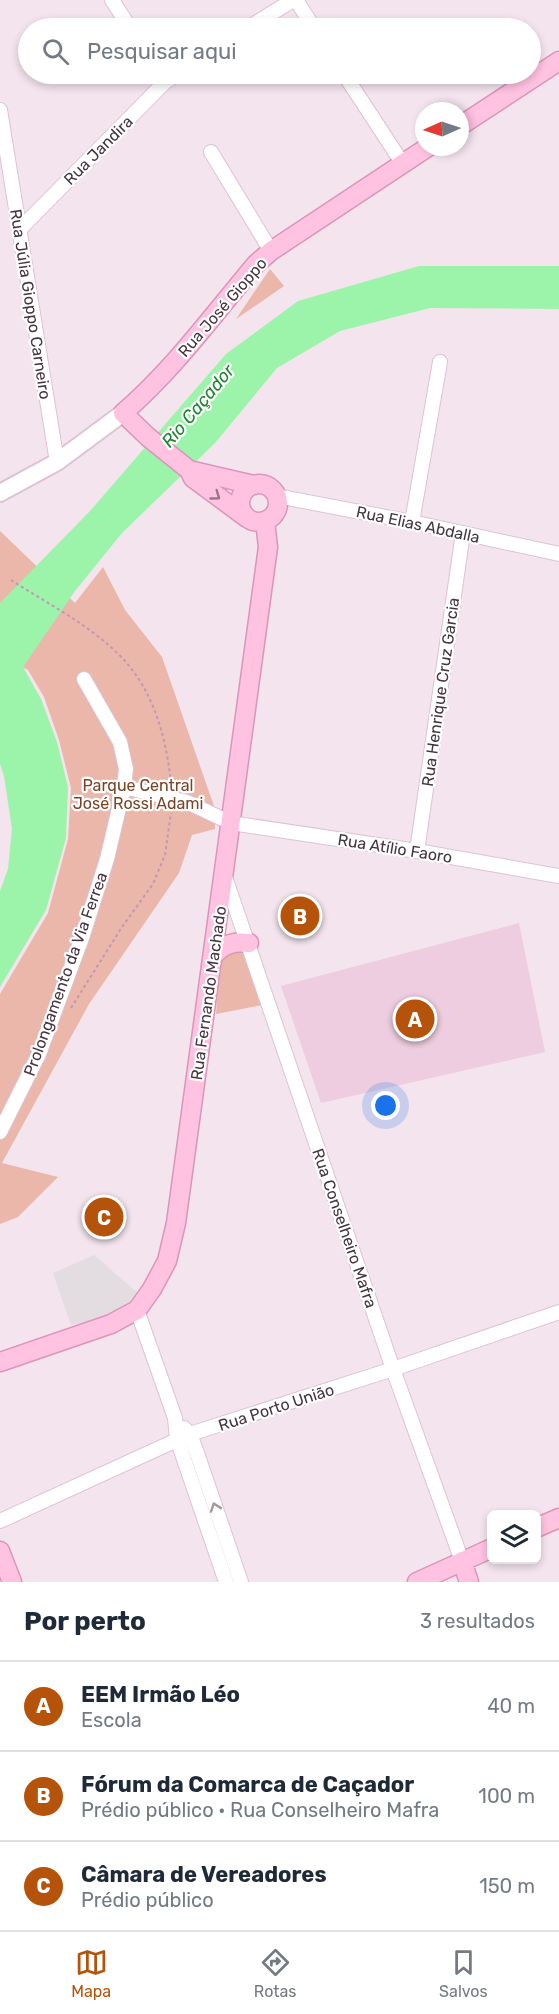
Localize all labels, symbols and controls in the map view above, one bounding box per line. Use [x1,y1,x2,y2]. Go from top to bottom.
search box [18,18,541,84]
icon: search [39,35,72,68]
text: Pesquisar aqui [87,38,237,65]
north arrow [415,102,469,156]
street label: Rua Jandira [60,112,137,189]
street label: Rua Júlia Gioppo Carneiro [6,208,55,401]
street label: Rua José Gioppo [174,254,271,361]
water label: Rio Caçador [157,359,240,452]
one-way arrow [209,488,220,499]
street label: Rua Elias Abdalla [354,502,482,547]
street label: Rua Henrique Cruz Garcia [418,596,463,788]
park label: Parque Central José Rossi Adami [73,776,203,813]
street label: Rua Atílio Faoro [336,830,454,867]
street label: Prolongamento da Via Ferrea [20,870,111,1079]
pin: B [280,894,320,938]
street label: Rua Fernando Machado [187,905,230,1081]
pin: A [396,996,434,1042]
your location [371,1091,400,1120]
street label: Rua Conselheiro Mafra [308,1146,381,1310]
pin: C [84,1194,124,1240]
street label: Rua Porto União [216,1380,336,1435]
one-way arrow [210,1502,222,1513]
map controls [487,1510,541,1564]
button: layers [487,1510,541,1564]
text: Por perto [24,1606,146,1637]
text: 3 resultados [420,1609,535,1633]
text: EEM Irmão Léo [81,1681,240,1708]
text: A [36,1694,51,1718]
text: 40 m [487,1694,535,1718]
text: Escola [81,1708,142,1732]
text: Fórum da Comarca de Caçador [81,1771,414,1798]
text: B [36,1784,51,1808]
text: 100 m [478,1784,535,1808]
text: Prédio público · Rua Conselheiro Mafra [81,1798,439,1822]
text: Câmara de Vereadores [81,1861,327,1888]
text: C [36,1874,51,1898]
text: 150 m [479,1874,535,1898]
text: Prédio público [81,1888,214,1912]
tab: Mapa [71,1946,111,2001]
tab: Rotas [254,1946,297,2001]
tab: Salvos [439,1946,488,2001]

